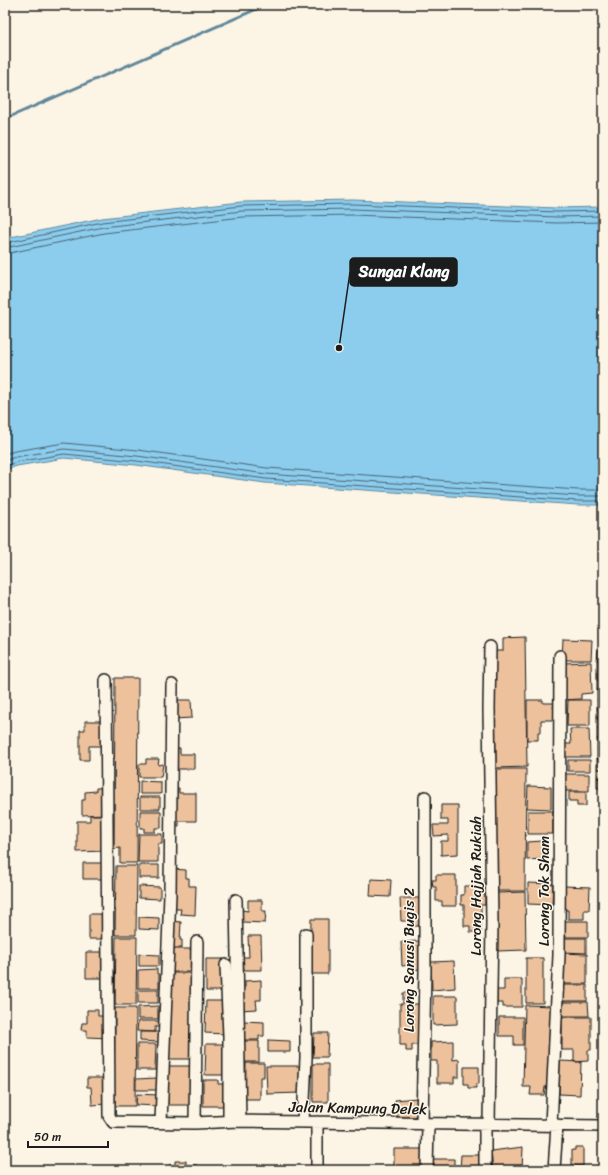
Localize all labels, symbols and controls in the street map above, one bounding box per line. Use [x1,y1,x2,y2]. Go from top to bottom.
text: Sungai Klang [358,257,450,286]
callout: Sungai Klang [350,258,457,286]
street label: Lorong Hajjah Rukiah [463,816,489,956]
street label: Lorong Tok Sham [531,836,557,946]
street label: Lorong Sanusi Bugis 2 [396,887,422,1032]
street label: Jalan Kampung Delek [288,1094,427,1122]
scale bar [28,1123,108,1149]
text: 50 m [34,1126,61,1148]

